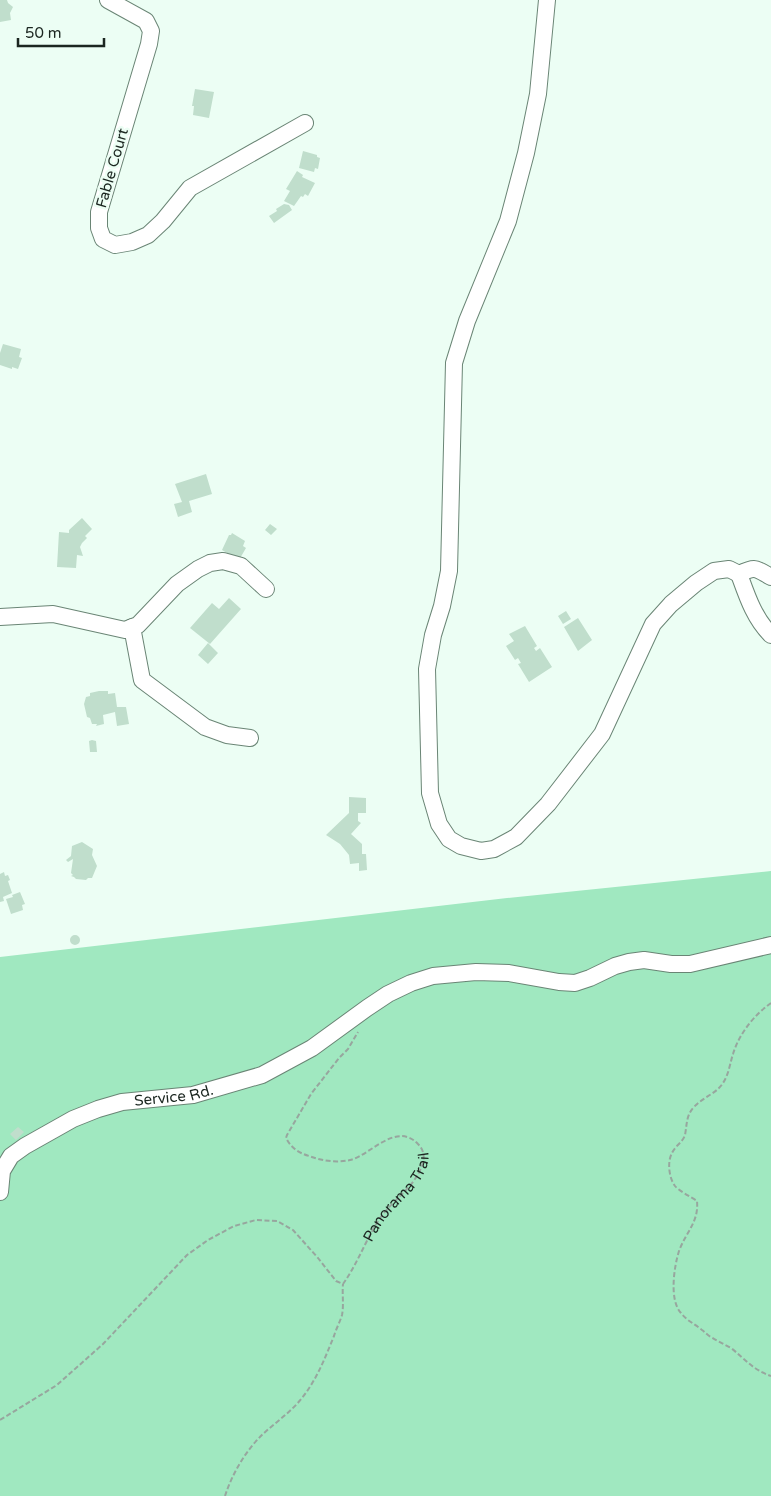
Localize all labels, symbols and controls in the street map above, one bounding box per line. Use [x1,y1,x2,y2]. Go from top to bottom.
scale bar [18,15,104,47]
text: 50 m [25,24,62,42]
street label: Fable Court [92,126,132,210]
street label: Service Rd. [133,1081,215,1110]
street label: Panorama Trail [359,1151,433,1245]

